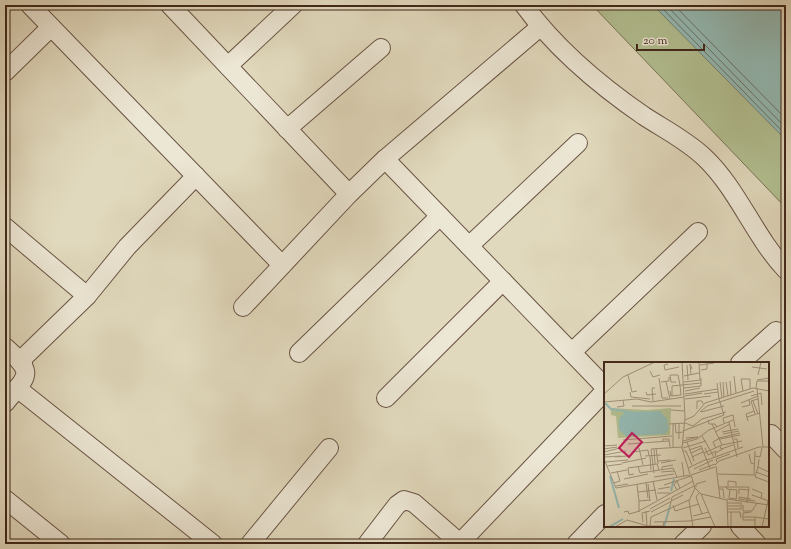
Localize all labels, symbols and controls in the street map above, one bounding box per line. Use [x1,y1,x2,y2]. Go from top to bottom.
scale bar [637,26,704,52]
text: 20 m [643,32,668,50]
inset map [604,362,769,527]

